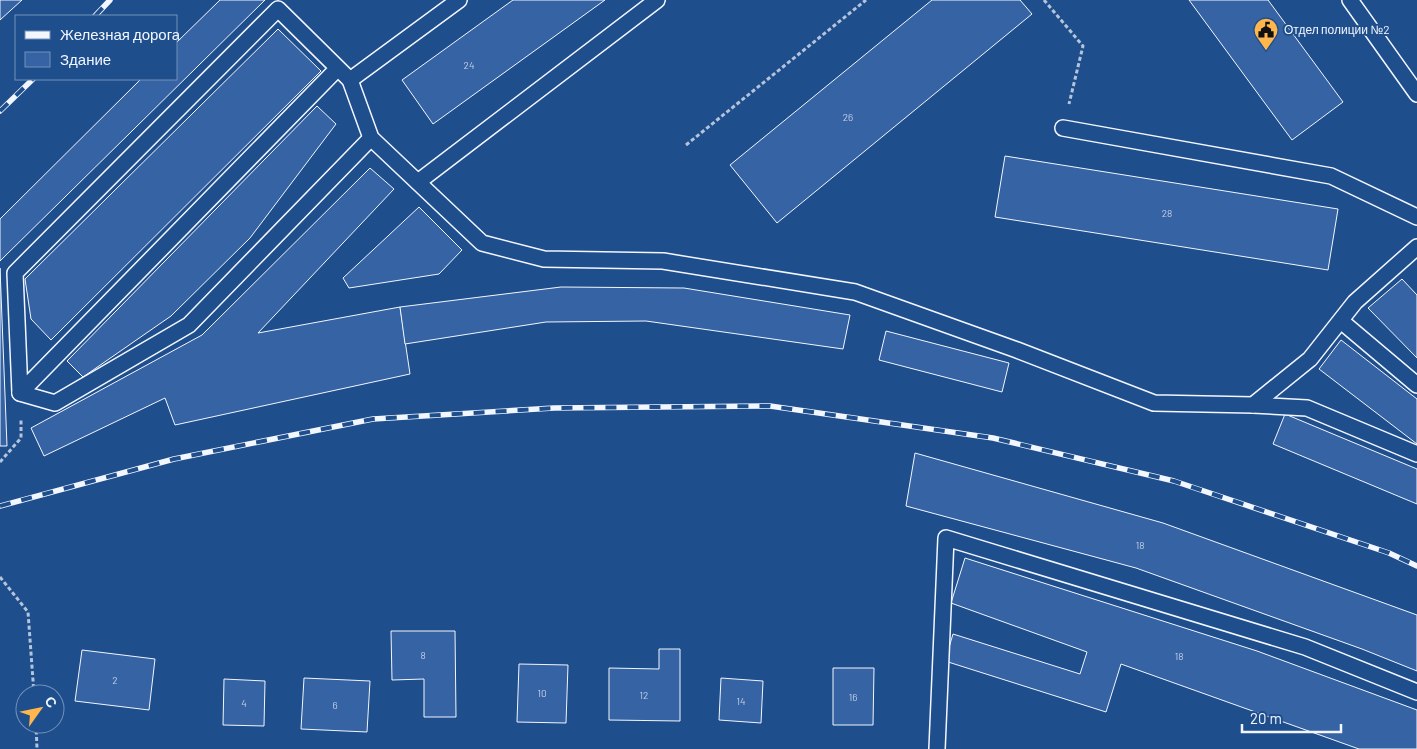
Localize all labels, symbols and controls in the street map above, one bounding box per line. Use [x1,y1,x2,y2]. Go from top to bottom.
legend [15,15,178,80]
public building icon: Отдел полиции №2 [1253,17,1279,51]
place label: Отдел полиции №2 [1284,22,1390,37]
text: Железная дорога [60,25,181,43]
text: Здание [60,50,111,68]
house number: 24 [464,59,474,71]
house number: 26 [843,111,853,123]
house number: 28 [1162,207,1172,219]
house number: 18 [1136,539,1144,551]
house number: 8 [420,649,426,661]
house number: 18 [1175,650,1183,662]
house number: 2 [112,674,118,686]
north arrow [15,684,65,734]
house number: 10 [537,687,547,699]
house number: 12 [640,689,648,701]
house number: 16 [849,691,857,703]
text: С [41,693,61,711]
house number: 14 [736,695,746,707]
house number: 4 [241,697,247,709]
house number: 6 [332,699,338,711]
scale bar [1242,702,1341,734]
text: 20 m [1250,709,1282,727]

